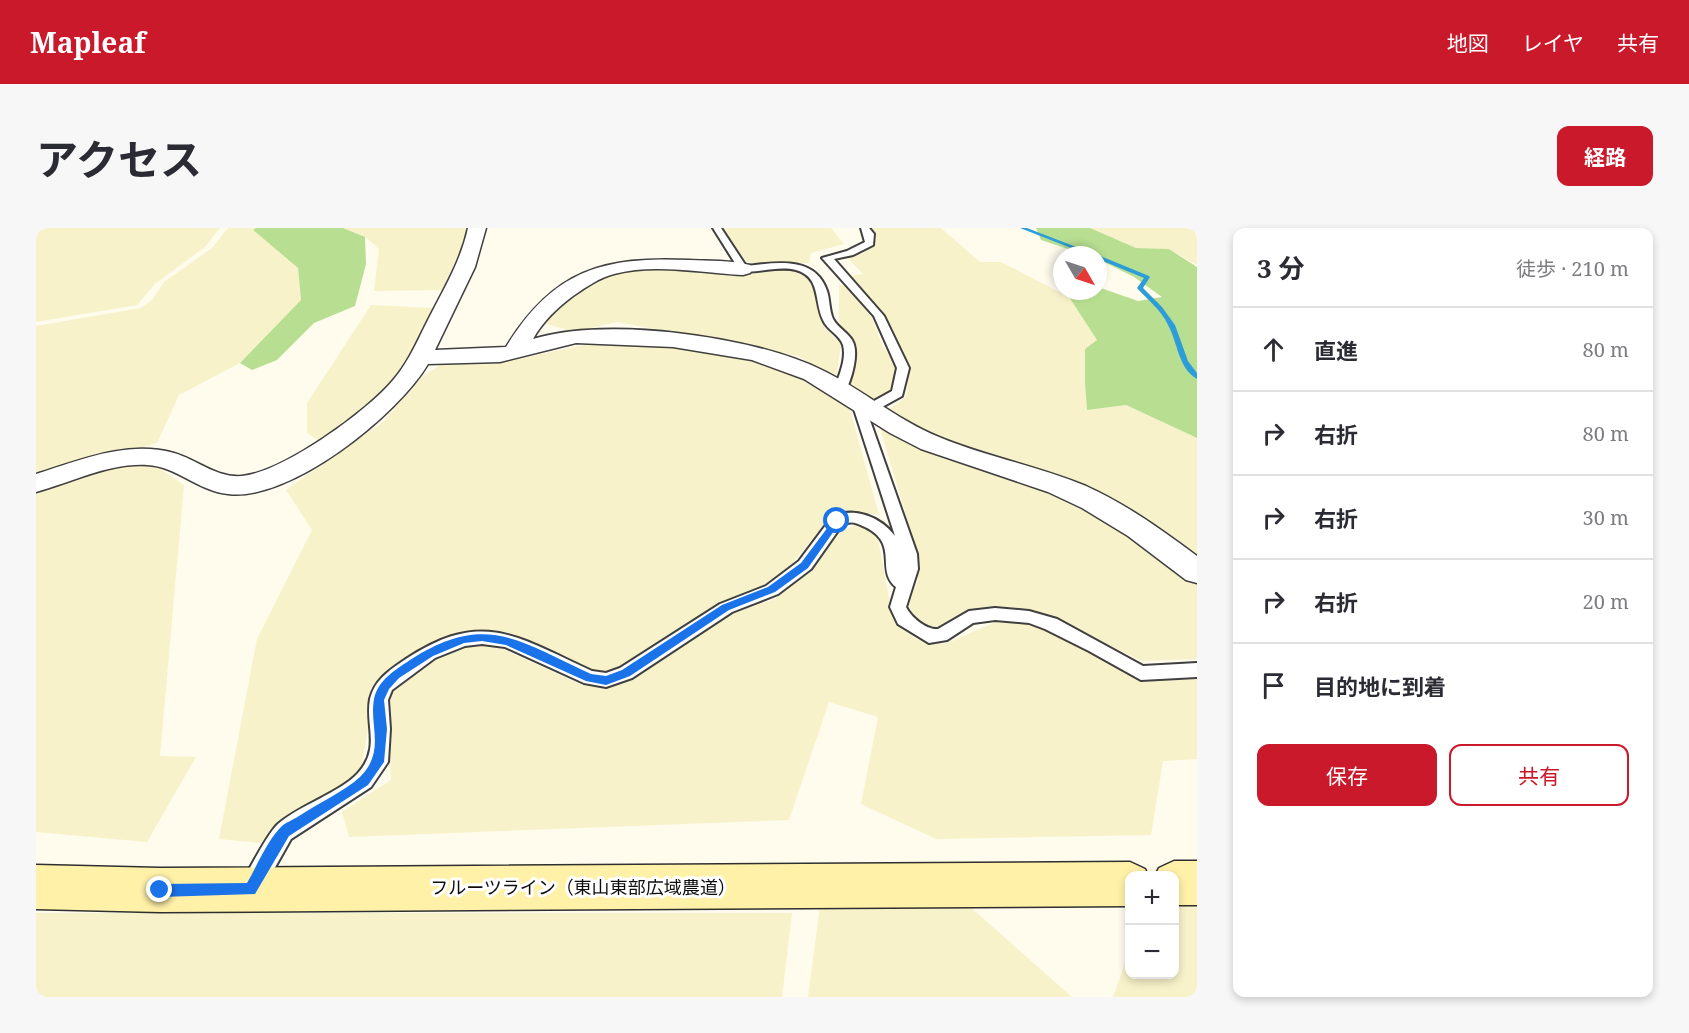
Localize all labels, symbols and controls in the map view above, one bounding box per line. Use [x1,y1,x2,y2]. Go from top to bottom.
text: Mapleaf [30,23,146,61]
text: 地図 [1447,29,1489,57]
text: レイヤ [1522,29,1584,57]
text: 共有 [1617,29,1659,57]
button: 経路 [1557,126,1653,186]
text: アクセス [36,130,202,187]
north arrow [1053,246,1107,300]
text: 3 分 [1257,250,1304,286]
text: 徒歩 · 210 m [1516,255,1629,282]
icon: ahead [1257,333,1290,366]
text: 直進 [1314,335,1358,365]
text: 80 m [1583,336,1629,363]
icon: right [1257,417,1290,450]
text: 右折 [1314,419,1358,449]
text: 80 m [1583,420,1629,447]
icon: right [1257,501,1290,534]
text: 右折 [1314,503,1358,533]
text: 30 m [1583,504,1629,531]
route start [823,507,849,533]
icon: right [1257,585,1290,618]
text: 右折 [1314,587,1358,617]
text: 20 m [1583,588,1629,615]
icon: arrive [1257,669,1290,702]
text: 目的地に到着 [1314,671,1446,701]
button: 保存 [1257,744,1437,806]
button: 共有 [1449,744,1629,806]
map controls [1125,871,1179,979]
button: + [1125,871,1179,925]
street label: フルーツライン（東山東部広域農道） [430,875,736,899]
route end [146,876,172,902]
button: − [1125,925,1179,979]

